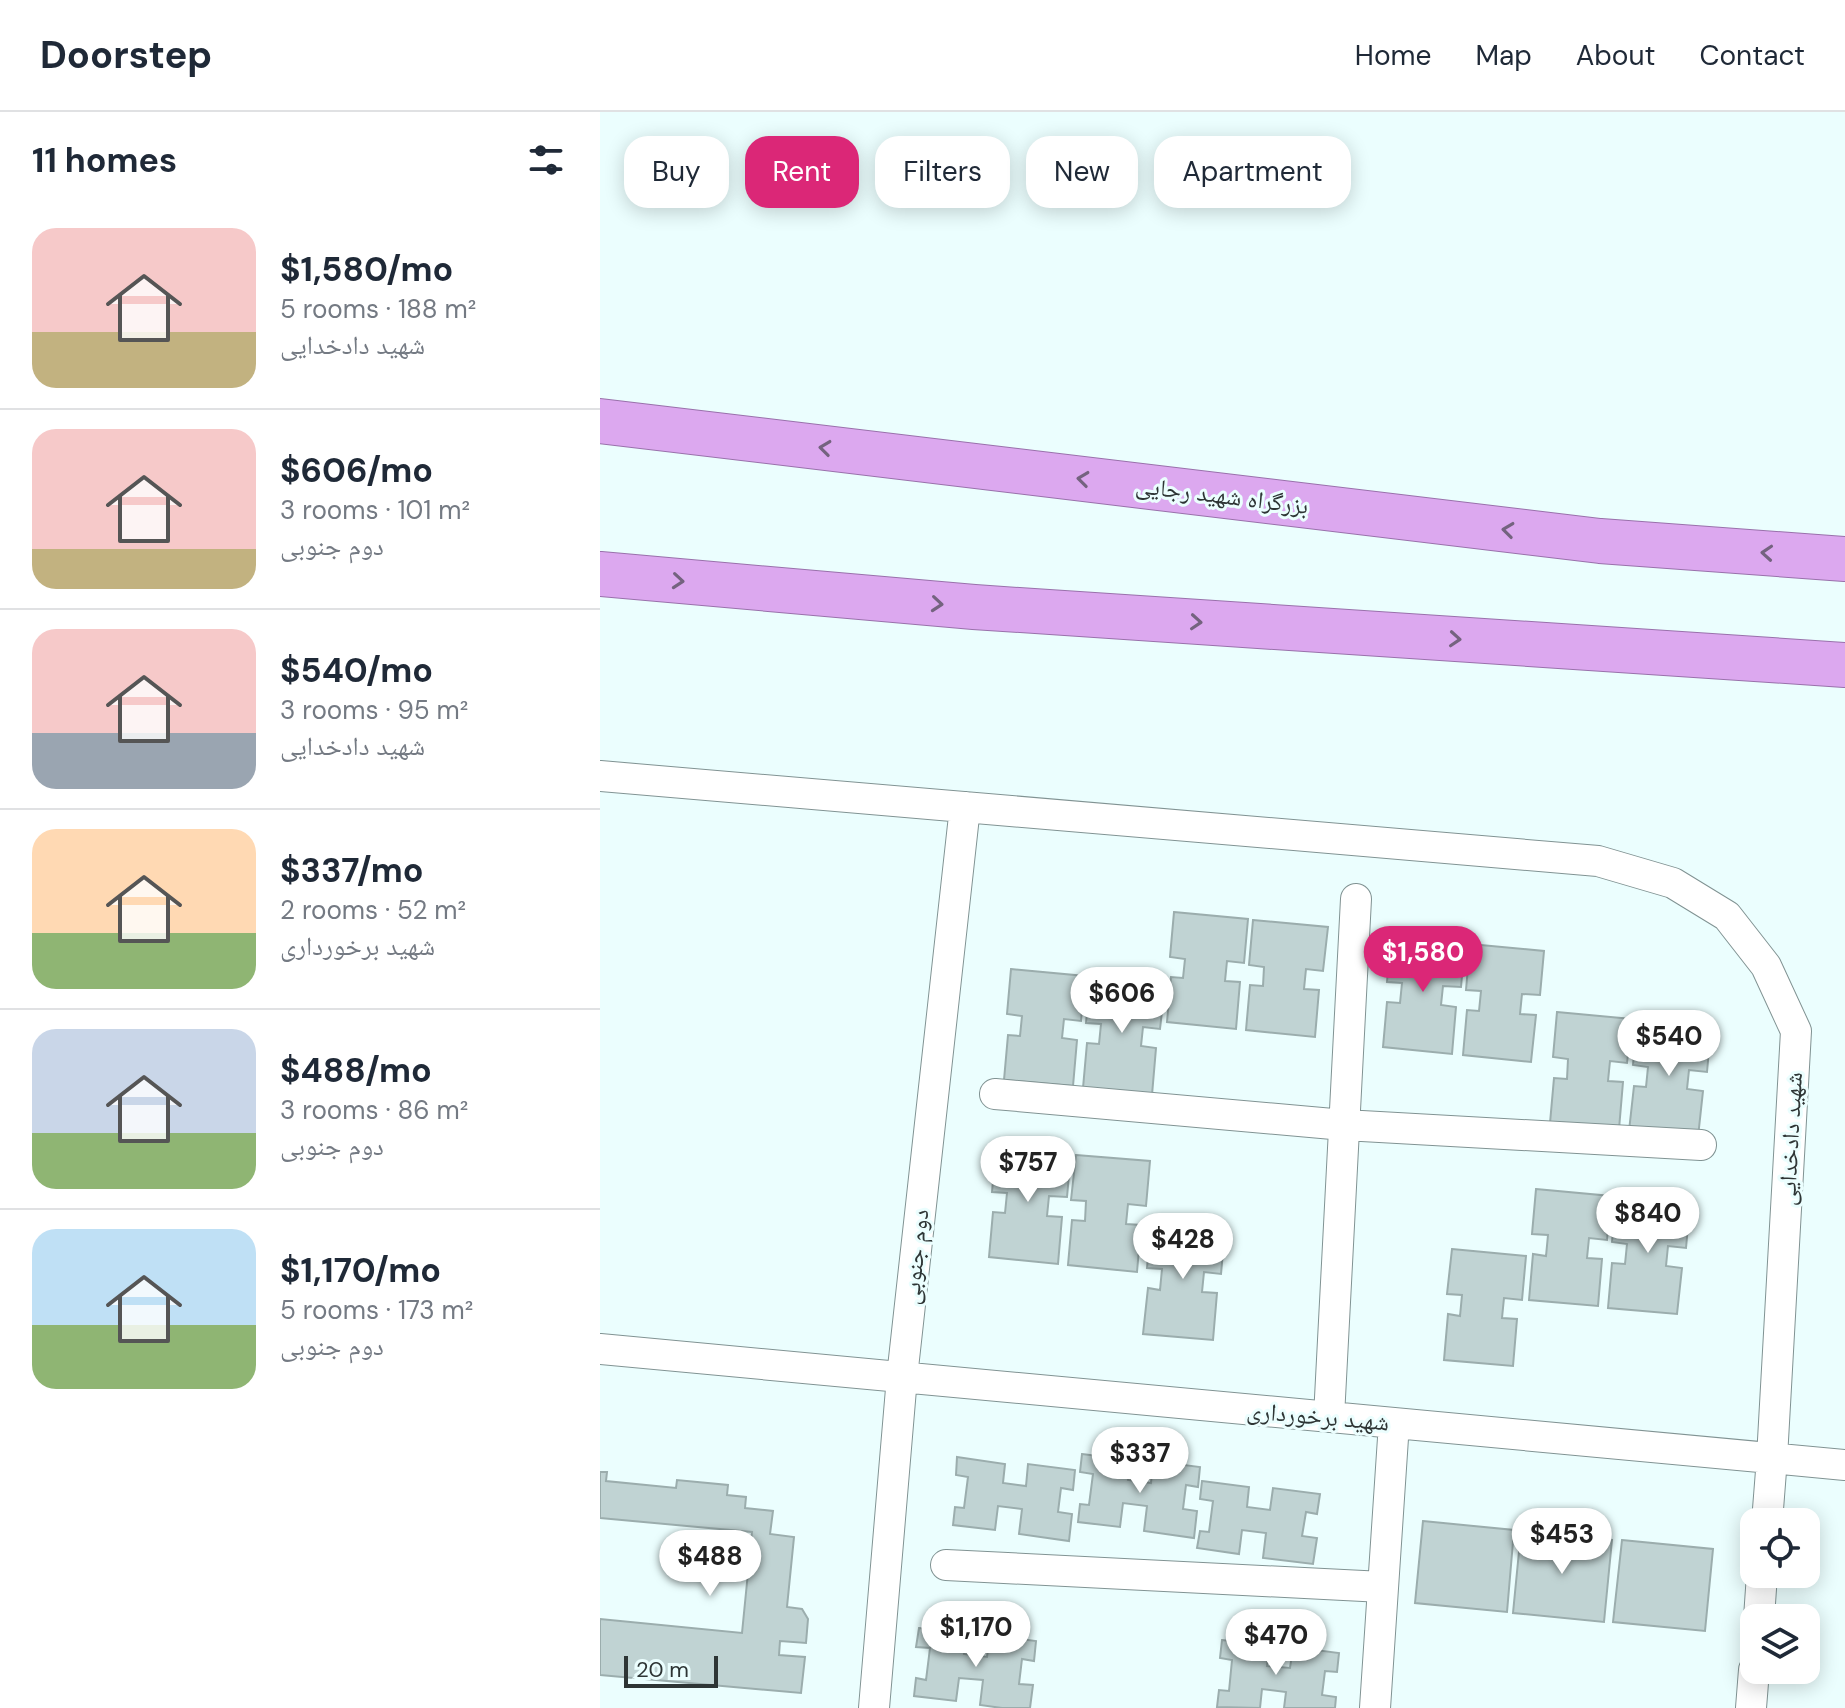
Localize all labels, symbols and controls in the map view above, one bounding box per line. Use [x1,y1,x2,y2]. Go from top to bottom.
text: Doorstep [40,30,212,80]
text: Home [1355,37,1431,74]
text: Map [1475,37,1532,74]
text: About [1576,37,1655,74]
text: Contact [1699,37,1805,74]
chip: Buy [624,136,729,208]
chip: Rent [745,136,859,208]
chip: Filters [875,136,1010,208]
chip: New [1026,136,1138,208]
chip: Apartment [1154,136,1351,208]
text: 11 homes [32,138,177,183]
icon: filters [524,138,568,182]
text: $1,580/mo [280,247,453,292]
icon: home [96,260,192,356]
text: 5 rooms · 188 m² [280,292,476,326]
text: شهید دادخدایی [280,328,425,362]
one-way arrow [818,440,832,457]
text: $606/mo [280,448,433,493]
icon: home [96,461,192,557]
street label: بزرگراه شهید رجایی [1134,469,1310,521]
one-way arrow [1076,470,1089,487]
text: 3 rooms · 101 m² [280,493,470,527]
one-way arrow [1501,521,1514,538]
text: دوم جنوبی [280,529,384,563]
one-way arrow [1760,545,1773,562]
one-way arrow [672,572,685,589]
one-way arrow [931,595,944,612]
one-way arrow [1190,613,1203,630]
one-way arrow [1449,630,1462,647]
text: $540/mo [280,648,433,693]
icon: home [96,661,192,757]
text: 3 rooms · 95 m² [280,693,468,727]
text: شهید دادخدایی [280,729,425,763]
text: $337/mo [280,848,424,893]
icon: home [96,861,192,957]
text: 2 rooms · 52 m² [280,893,466,927]
pin: $1,580 [1358,926,1488,994]
text: شهید برخورداری [280,929,435,963]
text: $1,580 [1382,935,1464,969]
pin: $606 [1075,967,1169,1035]
text: $606 [1089,976,1155,1010]
pin: $540 [1622,1010,1716,1078]
text: $540 [1635,1019,1703,1053]
text: $488/mo [280,1048,432,1093]
icon: home [96,1061,192,1157]
street label: شهید دادخدایی [1771,1071,1809,1207]
text: 3 rooms · 86 m² [280,1093,468,1127]
text: دوم جنوبی [280,1129,384,1163]
pin: $757 [981,1136,1075,1204]
text: $757 [998,1145,1058,1179]
pin: $840 [1601,1187,1695,1255]
text: $840 [1614,1196,1682,1230]
street label: دوم جنوبی [895,1208,936,1306]
pin: $428 [1136,1213,1230,1281]
text: $428 [1151,1222,1215,1256]
text: $1,170/mo [280,1248,441,1293]
icon: home [96,1261,192,1357]
text: 5 rooms · 173 m² [280,1293,473,1327]
text: دوم جنوبی [280,1329,384,1363]
street label: شهید برخورداری [1245,1394,1391,1438]
pin: $337 [1093,1427,1187,1495]
text: $337 [1110,1436,1170,1470]
pin: $453 [1515,1508,1609,1576]
map controls [1740,1508,1820,1684]
button: locate [1740,1508,1820,1588]
text: $453 [1530,1517,1594,1551]
pin: $488 [663,1530,757,1598]
text: $488 [677,1539,743,1573]
pin: $1,170 [911,1601,1041,1669]
button: layers [1740,1604,1820,1684]
pin: $470 [1229,1609,1323,1677]
text: $1,170 [939,1610,1013,1644]
text: $470 [1244,1618,1308,1652]
scale bar [624,1652,718,1688]
text: 20 m [636,1655,689,1684]

